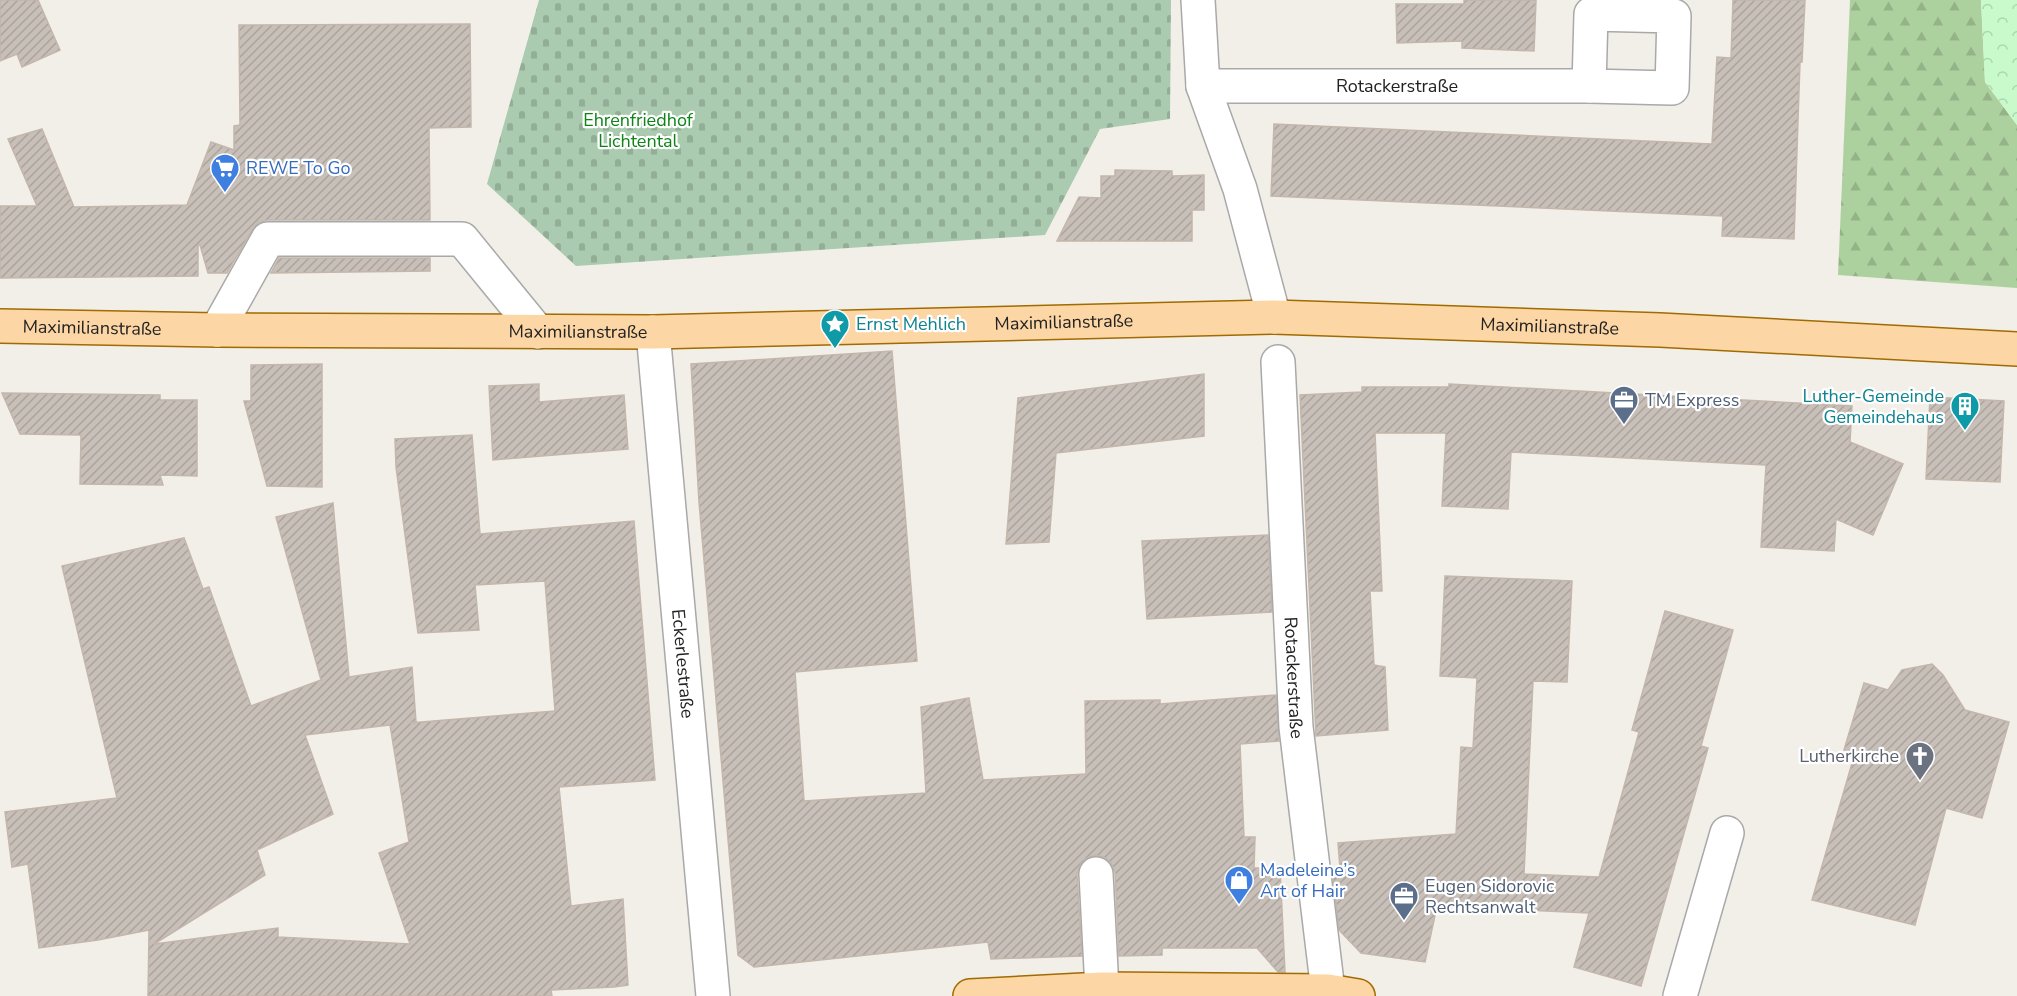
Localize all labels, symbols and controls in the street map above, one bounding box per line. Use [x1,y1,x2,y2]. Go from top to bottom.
street label: Rotackerstraße [1336,74,1458,98]
park label: Ehrenfriedhof Lichtental [583,108,694,153]
supermarket icon: REWE To Go [209,152,241,194]
place label: REWE To Go [246,156,351,180]
place icon: Ernst Mehlich [819,308,851,350]
street label: Maximilianstraße [994,308,1134,336]
place label: Ernst Mehlich [856,312,966,336]
street label: Maximilianstraße [1480,312,1619,341]
street label: Maximilianstraße [22,314,162,341]
street label: Maximilianstraße [508,319,647,344]
office icon: TM Express [1608,384,1640,426]
place label: Luther-Gemeinde Gemeindehaus [1802,384,1944,429]
place label: TM Express [1645,388,1740,412]
building icon: Luther-Gemeinde Gemeindehaus [1949,390,1981,432]
street label: Eckerlestraße [666,608,700,719]
street label: Rotackerstraße [1279,616,1309,740]
church icon: Lutherkirche [1904,740,1936,782]
place label: Lutherkirche [1799,744,1899,768]
place label: Madeleine’s Art of Hair [1260,858,1356,903]
shop icon: Madeleine’s Art of Hair [1223,864,1255,906]
place label: Eugen Sidorovic Rechtsanwalt [1425,874,1554,919]
office icon: Eugen Sidorovic Rechtsanwalt [1388,880,1420,922]

